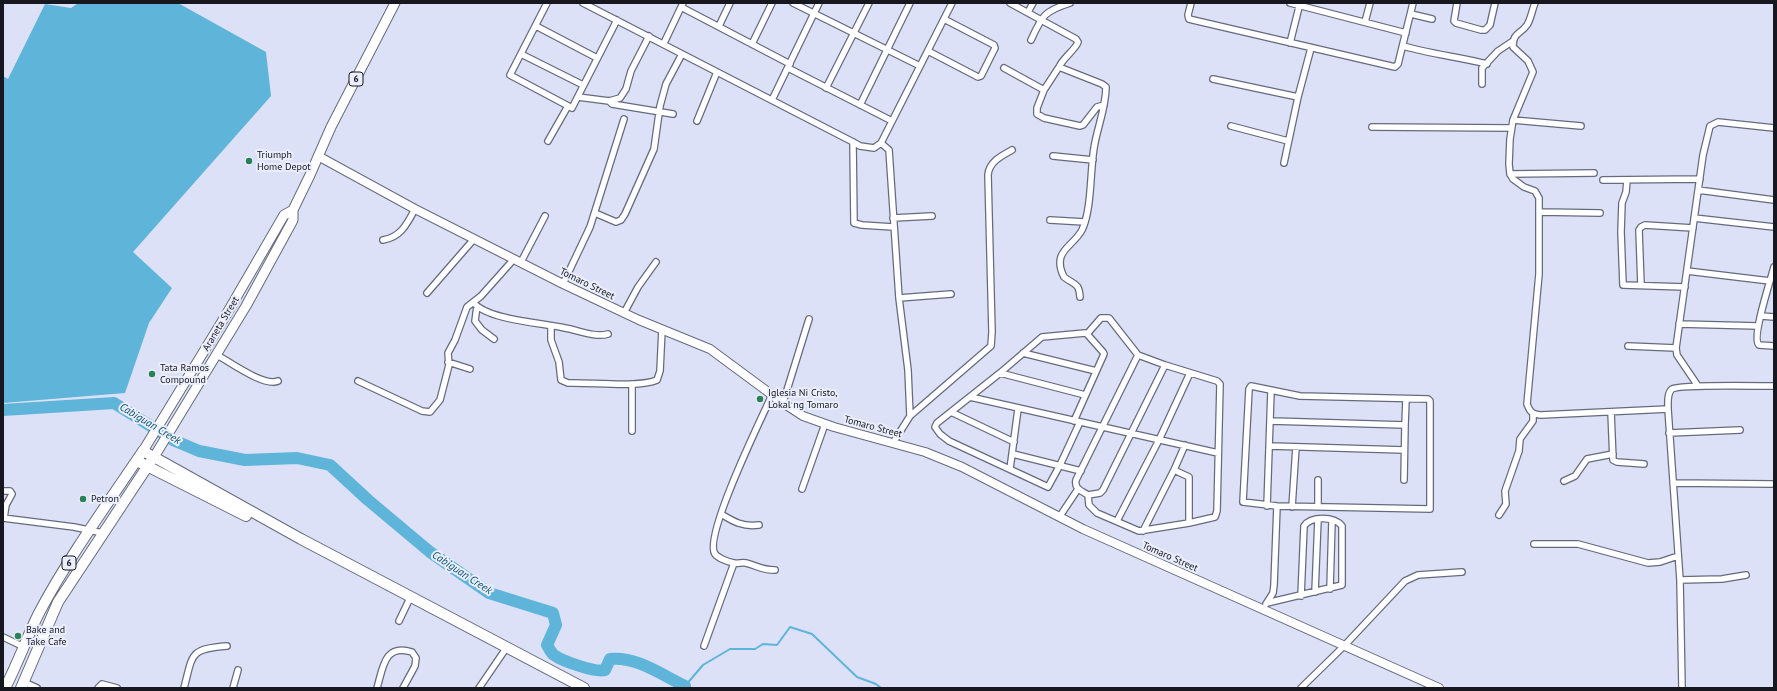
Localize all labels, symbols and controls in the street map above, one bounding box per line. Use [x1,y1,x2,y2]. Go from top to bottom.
road number: 6 [349,72,363,86]
place label: Triumph Home Depot [257,149,311,172]
marker: Triumph Home Depot [244,156,254,166]
street label: Tomaro Street [558,266,616,302]
street label: Araneta Street [200,295,242,353]
place label: Tata Ramos Compound [160,362,209,386]
marker: Tata Ramos Compound [147,369,157,379]
place label: Iglesia Ni Cristo, Lokal ng Tomaro [768,387,838,410]
marker: Iglesia Ni Cristo, Lokal ng Tomaro [755,394,765,404]
water label: Cabiguan Creek [117,401,183,447]
street label: Tomaro Street [843,413,903,441]
place label: Petron [91,493,119,505]
marker: Petron [78,494,88,504]
street label: Tomaro Street [1140,539,1200,575]
water label: Cabiguan Creek [429,549,495,597]
road number: 6 [62,556,76,570]
place label: Bake and Take Cafe [26,624,67,648]
marker: Bake and Take Cafe [13,631,23,641]

